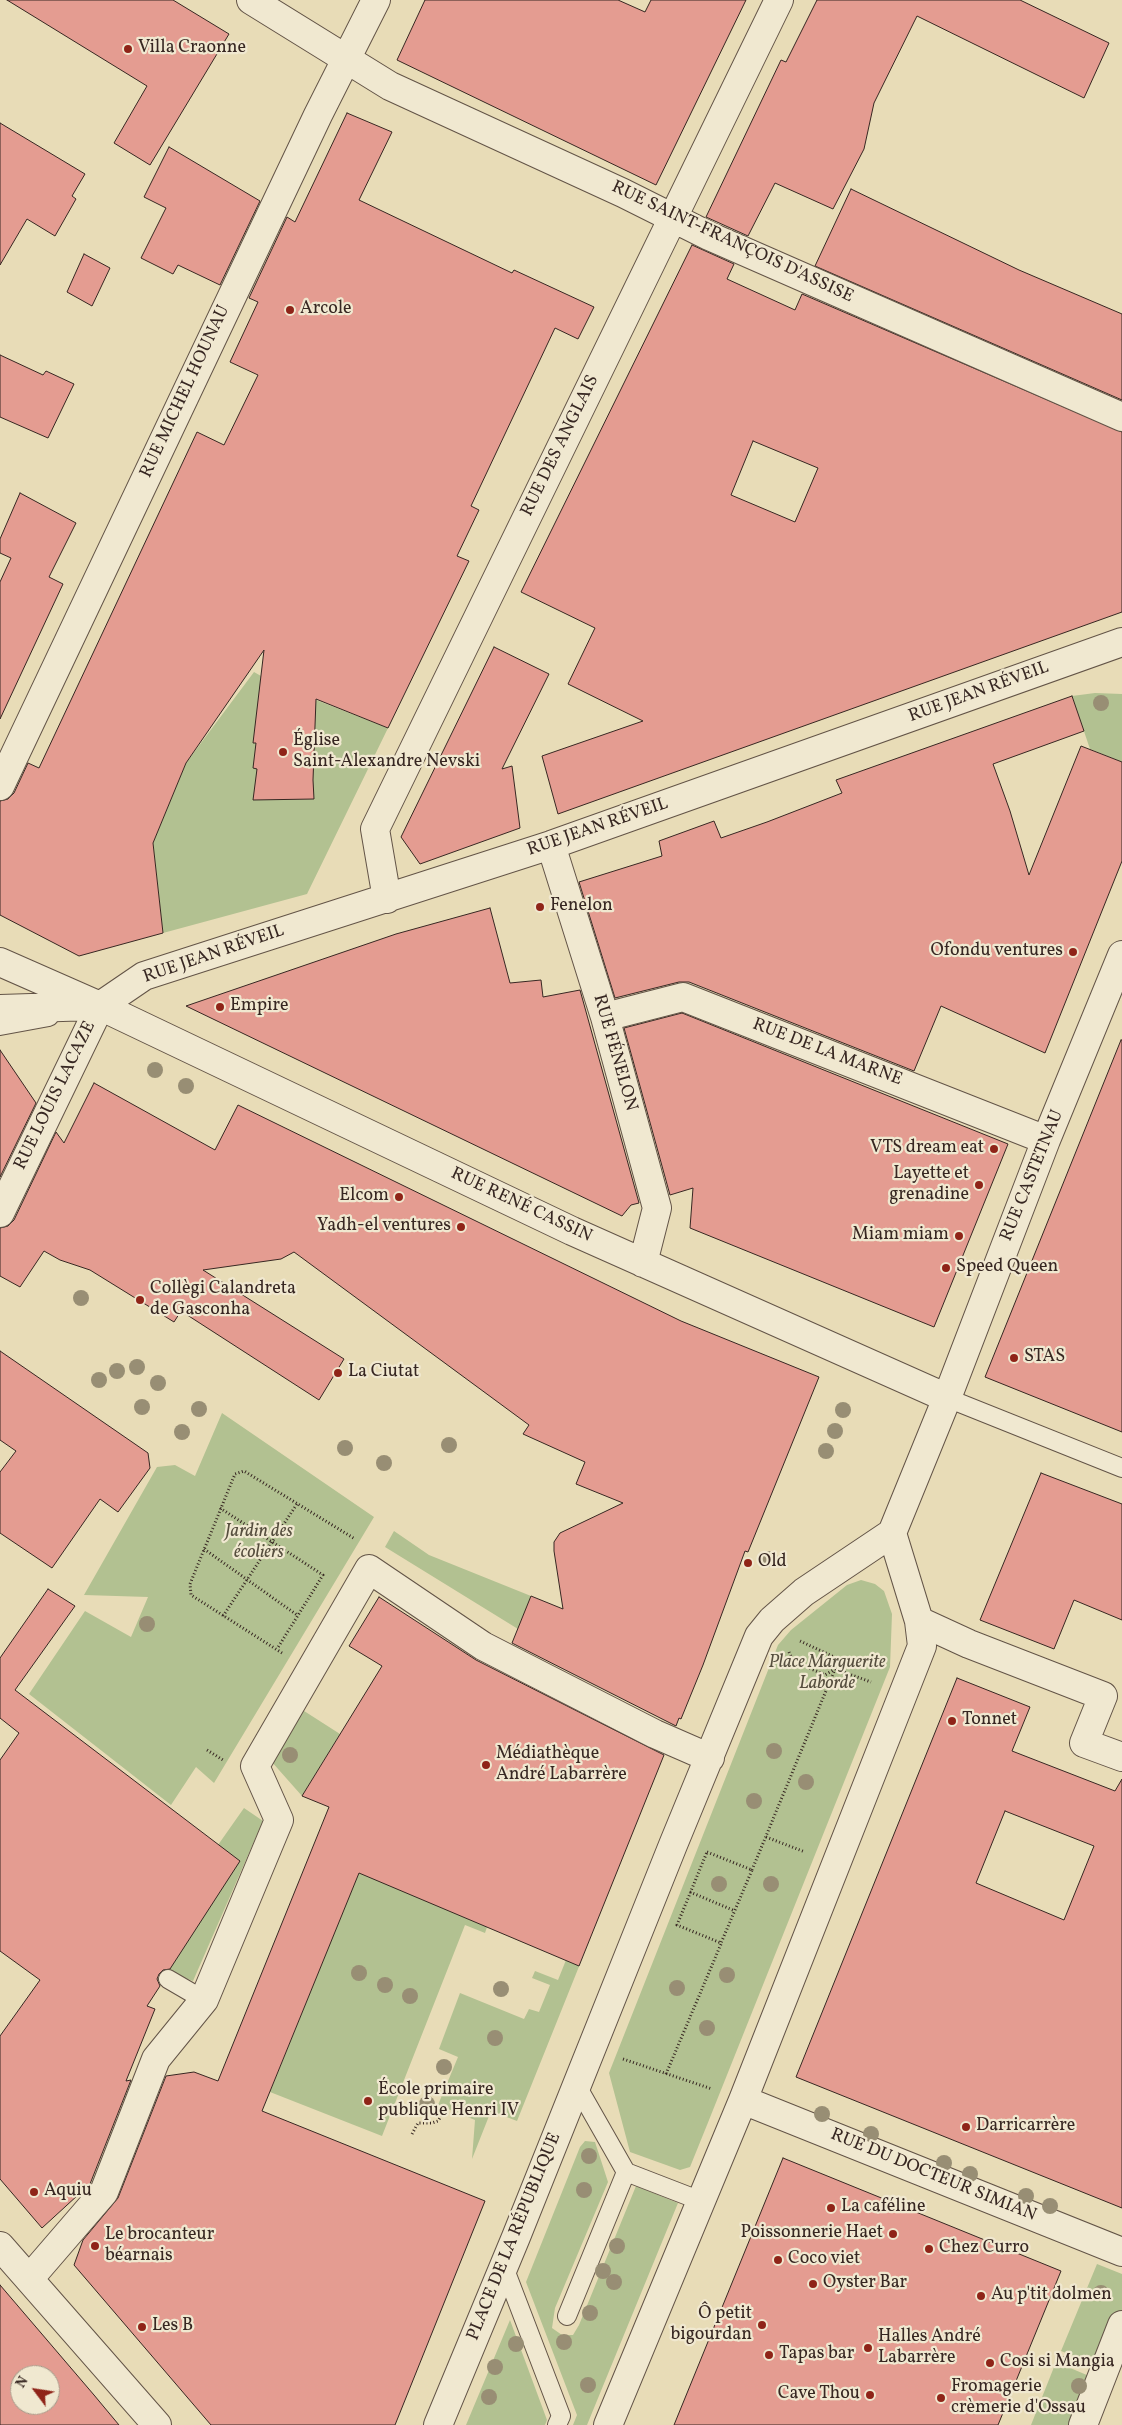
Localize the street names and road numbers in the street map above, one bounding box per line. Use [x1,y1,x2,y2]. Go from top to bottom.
street label: RUE SAINT-FRANÇOIS D'ASSISE [608,177,856,309]
street label: RUE MICHEL HOUNAU [137,302,235,482]
street label: RUE DES ANGLAIS [517,372,605,520]
street label: RUE JEAN RÉVEIL [906,658,1052,728]
street label: RUE JEAN RÉVEIL [525,794,671,862]
street label: RUE JEAN RÉVEIL [141,921,287,989]
street label: RUE FÉNELON [587,992,641,1114]
street label: RUE DE LA MARNE [749,1014,905,1092]
street label: RUE LOUIS LACAZE [11,1018,101,1174]
street label: RUE CASTETNAU [997,1107,1069,1245]
street label: RUE RENÉ CASSIN [447,1164,595,1248]
street label: RUE DU DOCTEUR SIMIAN [827,2125,1039,2227]
street label: PLACE DE LA RÉPUBLIQUE [463,2130,567,2344]

